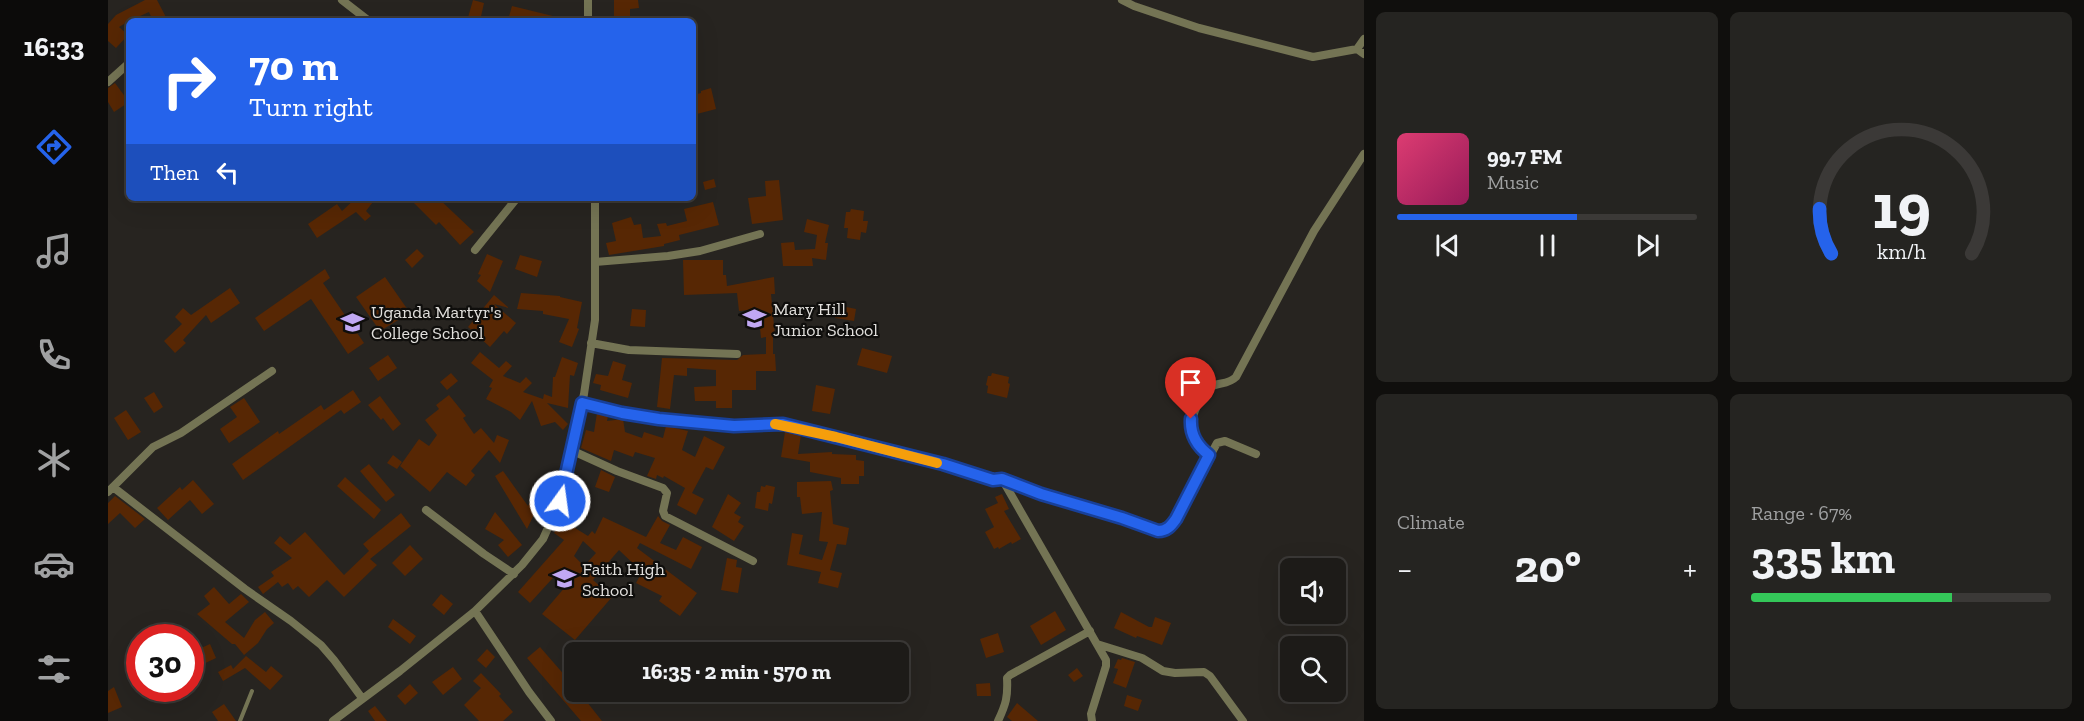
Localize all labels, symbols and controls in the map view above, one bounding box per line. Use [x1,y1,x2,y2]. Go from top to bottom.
text: 16:33 [24,31,84,63]
text: 70 m [249,40,339,91]
icon: right [150,42,228,120]
text: Turn right [249,91,373,123]
icon: directions [33,126,75,168]
text: 99.7 FM [1487,143,1562,170]
icon: left [211,156,244,189]
text: Then [150,159,199,186]
text: 19 [1872,169,1930,244]
text: Music [1487,170,1539,194]
icon: previous [1431,229,1464,262]
icon: pause [1531,229,1564,262]
icon: next [1631,229,1664,262]
icon: music [33,230,75,272]
text: km/h [1877,240,1925,265]
place label: Mary Hill Junior School [773,298,878,341]
place label: Uganda Martyr's College School [371,301,502,344]
school or university icon: Mary Hill Junior School [742,306,768,332]
school or university icon: Uganda Martyr's College School [340,309,366,335]
icon: phone [33,334,75,376]
pin [1165,357,1216,419]
icon: arrive [1174,366,1207,399]
icon: climate [33,439,75,481]
position arrow [528,469,592,533]
text: Range · 67% [1751,501,1852,525]
text: Climate [1397,510,1465,534]
text: 335 km [1751,531,1895,585]
text: 20° [1515,540,1581,594]
icon: car [33,543,75,585]
text: − [1397,549,1412,588]
text: + [1683,549,1697,588]
place label: Faith High School [582,558,665,601]
map controls [1280,558,1346,702]
button: sound [1280,558,1346,624]
school or university icon: Faith High School [551,566,577,592]
speed limit sign: 30 [126,624,204,702]
button: search [1280,636,1346,702]
icon: filters [33,648,75,690]
text: 16:35 · 2 min · 570 m [642,658,831,685]

